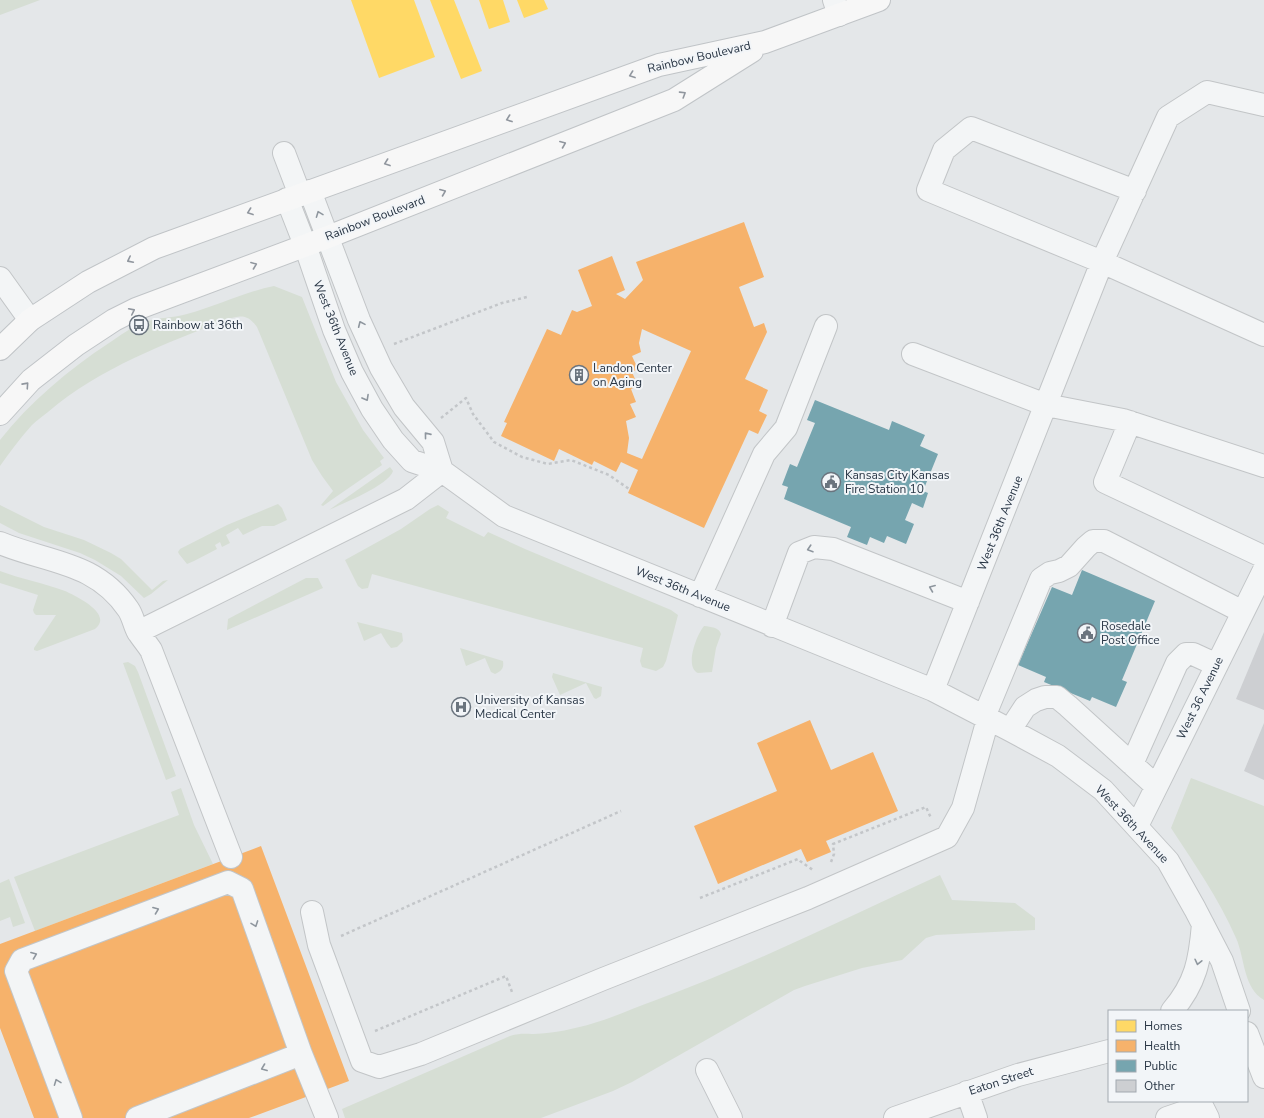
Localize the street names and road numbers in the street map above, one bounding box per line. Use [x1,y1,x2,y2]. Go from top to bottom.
street label: Rainbow Boulevard [646,37,752,77]
street label: Rainbow Boulevard [323,192,427,244]
street label: West 36th Avenue [310,278,362,378]
street label: West 36th Avenue [974,473,1026,573]
street label: West 36th Avenue [633,563,733,615]
street label: West 36 Avenue [1173,654,1227,742]
street label: West 36th Avenue [1092,782,1172,866]
street label: Eaton Street [967,1063,1036,1099]

